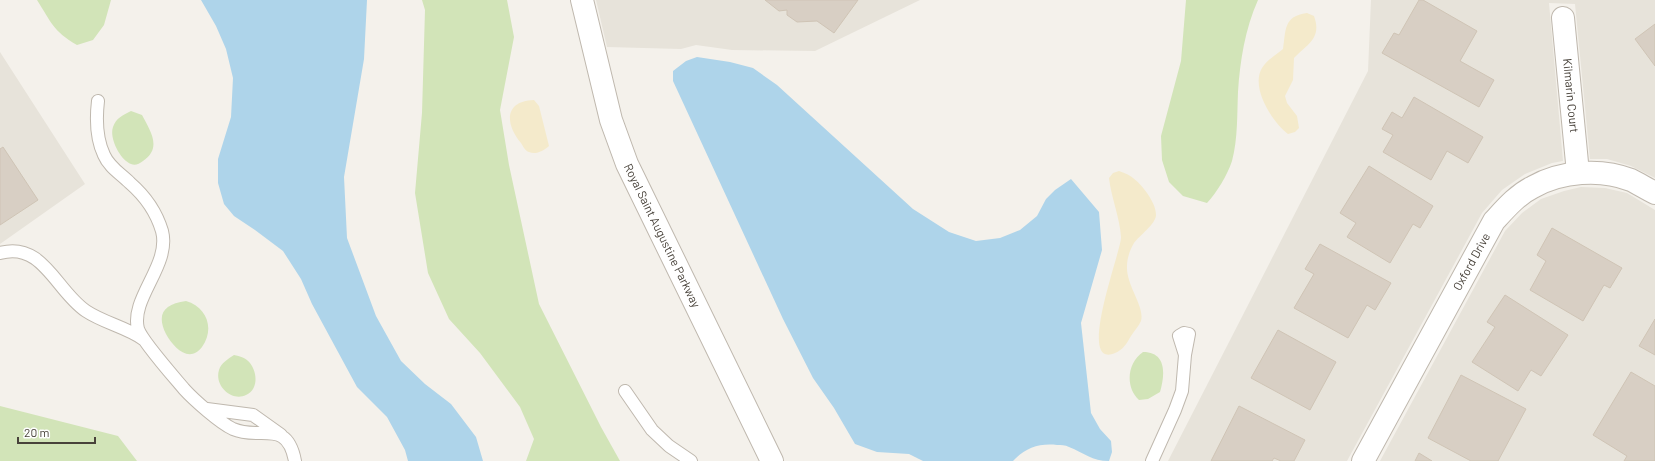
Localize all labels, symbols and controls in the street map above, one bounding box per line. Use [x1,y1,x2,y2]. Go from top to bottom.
street label: Kilmarin Court [1561,58,1582,133]
street label: Royal Saint Augustine Parkway [622,161,704,310]
street label: Oxford Drive [1450,230,1492,292]
scale bar [18,419,95,445]
text: 20 m [24,425,50,439]

